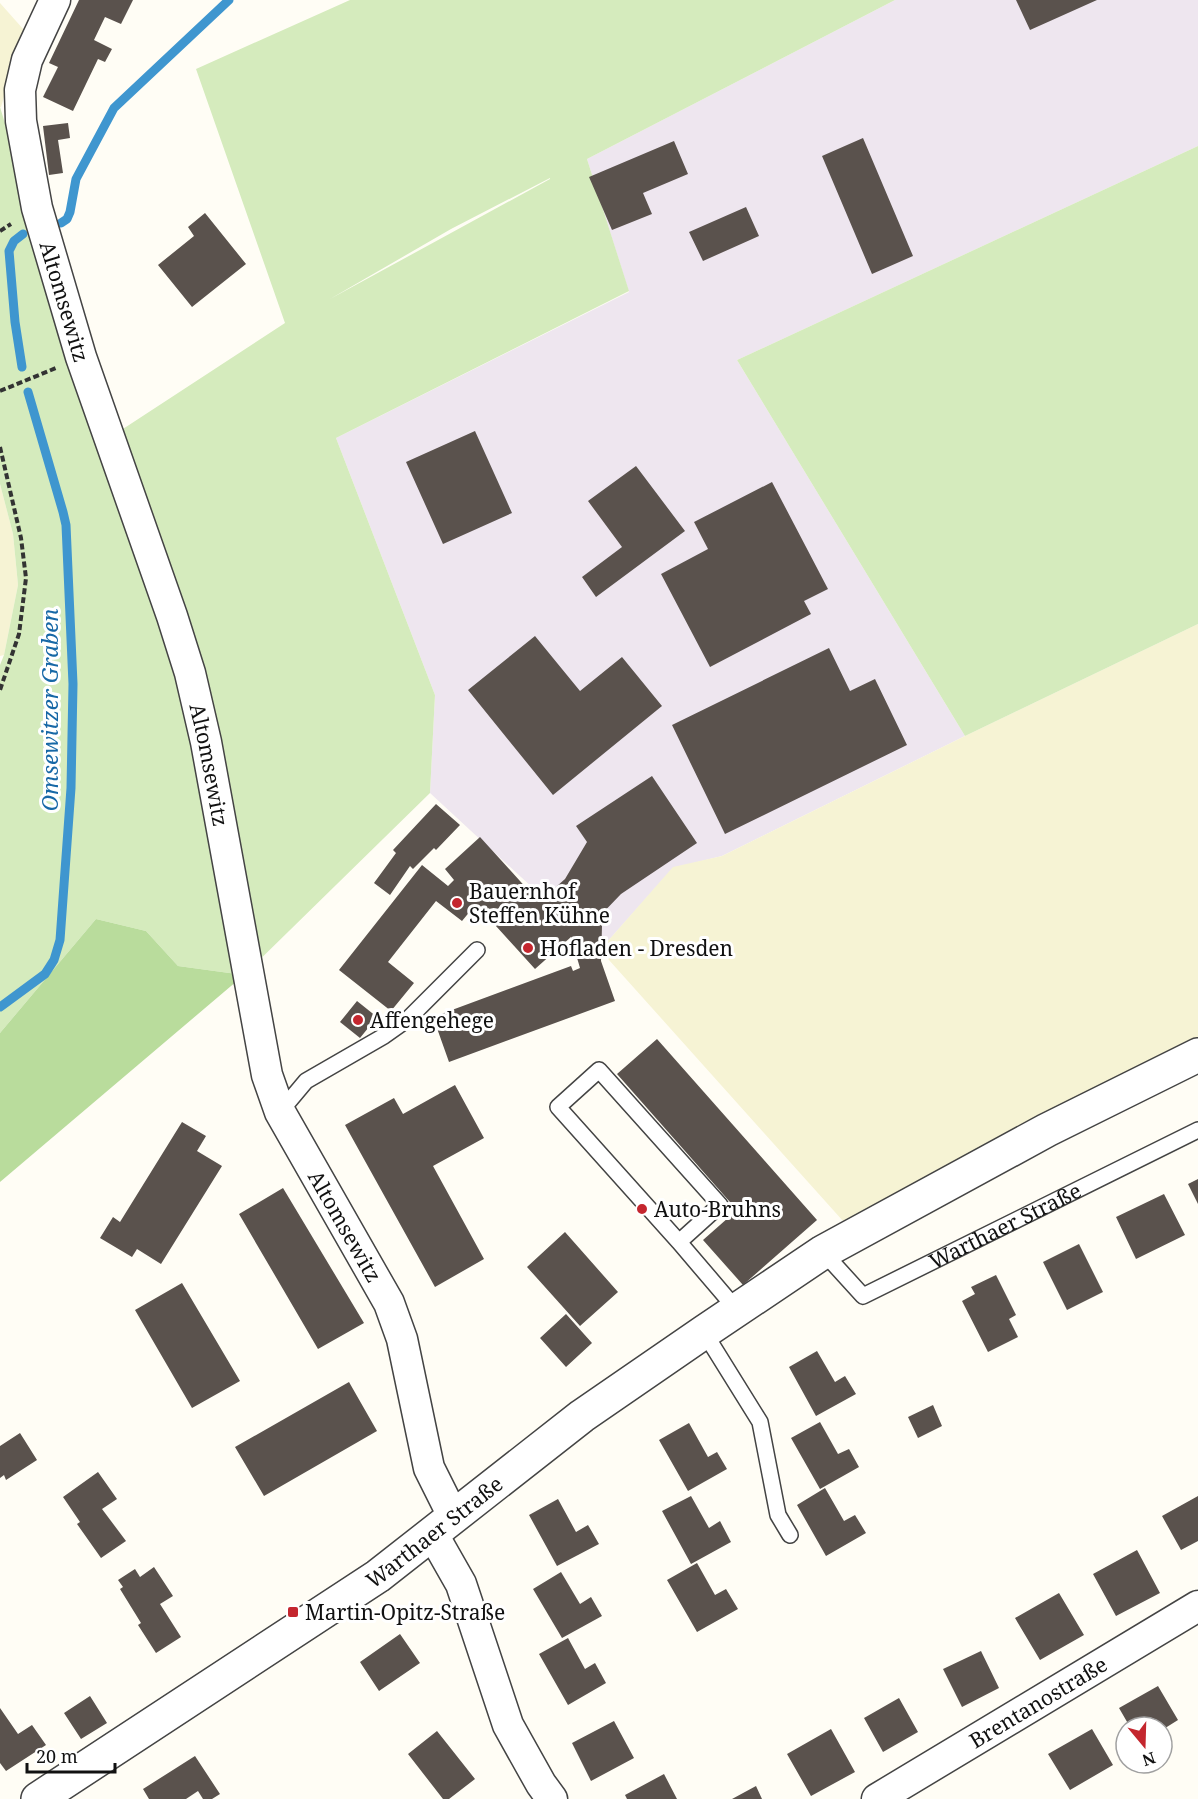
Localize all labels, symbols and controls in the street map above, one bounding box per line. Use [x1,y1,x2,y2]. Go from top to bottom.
street label: Altomsewitz [34,238,96,365]
water label: Omsewitzer Graben [34,609,64,811]
street label: Altomsewitz [184,701,235,828]
place label: Bauernhof Steffen Kühne [469,877,610,929]
marker: Bauernhof Steffen Kühne [450,896,464,910]
place label: Hofladen - Dresden [540,934,733,962]
marker: Hofladen - Dresden [521,941,535,955]
place label: Affengehege [370,1006,494,1034]
marker: Affengehege [351,1013,365,1027]
street label: Altomsewitz [302,1165,388,1287]
street label: Warthaer Straße [924,1176,1086,1275]
place label: Auto-Bruhns [654,1195,781,1223]
marker: Auto-Bruhns [635,1202,649,1216]
street label: Warthaer Straße [360,1470,508,1594]
place label: Martin-Opitz-Straße [305,1598,505,1626]
marker: Martin-Opitz-Straße [286,1605,300,1619]
street label: Brentanostraße [964,1650,1112,1754]
north arrow [1114,1715,1174,1775]
scale bar [27,1736,116,1774]
text: 20 m [36,1744,78,1768]
text: N [1139,1747,1158,1772]

